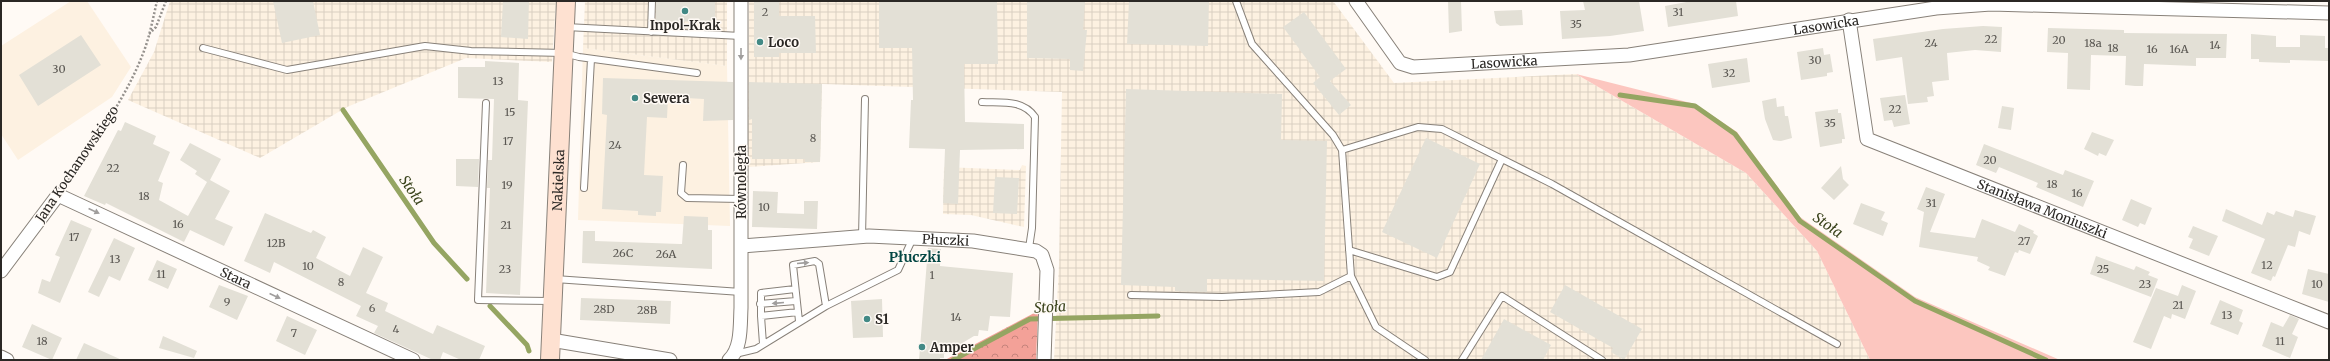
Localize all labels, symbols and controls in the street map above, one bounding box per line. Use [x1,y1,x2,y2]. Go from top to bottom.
house number: 2 [762,5,768,19]
house number: 31 [1673,5,1683,19]
marker: Inpol-Krak [680,6,690,16]
street label: Lasowicka [1792,11,1860,38]
place label: Inpol-Krak [650,17,721,34]
house number: 35 [1570,17,1582,31]
house number: 22 [1985,32,1997,46]
house number: 20 [2052,33,2066,47]
place label: Loco [768,34,799,51]
house number: 24 [1925,36,1938,50]
house number: 18a [2084,36,2102,50]
marker: Loco [755,37,765,47]
house number: 14 [2209,38,2221,52]
house number: 18 [2107,41,2119,55]
house number: 16 [2146,42,2158,56]
house number: 16A [2170,42,2189,56]
one-way arrow [738,48,744,61]
street label: Lasowicka [1471,52,1538,72]
house number: 30 [1808,53,1822,67]
house number: 30 [52,62,66,76]
house number: 32 [1723,66,1735,80]
house number: 13 [493,74,503,88]
place label: Sewera [643,90,689,107]
marker: Sewera [630,93,640,103]
street label: Jana Kochanowskiego [31,102,123,226]
house number: 22 [1889,102,1901,116]
house number: 15 [504,105,516,119]
house number: 35 [1824,116,1836,130]
house number: 8 [810,131,817,145]
house number: 17 [503,134,513,148]
house number: 24 [609,138,622,152]
street label: Równoległa [733,145,750,219]
street label: Nakielska [548,149,568,211]
house number: 20 [1983,153,1997,167]
house number: 22 [107,161,119,175]
water label: Stoła [395,172,429,208]
street label: Stanisława Moniuszki [1975,175,2110,242]
house number: 18 [2046,177,2058,191]
house number: 19 [501,178,513,192]
house number: 16 [2071,186,2083,200]
house number: 18 [138,189,150,203]
house number: 31 [1926,196,1936,210]
house number: 10 [758,200,770,214]
one-way arrow [88,208,99,214]
water label: Stoła [1810,208,1846,242]
house number: 16 [172,217,184,231]
house number: 21 [500,218,512,232]
house number: 17 [69,230,79,244]
street label: Płuczki [922,230,970,249]
house number: 27 [2018,234,2030,248]
house number: 12B [267,236,286,250]
house number: 26C [613,246,633,260]
house number: 26A [656,247,677,261]
district label: Płuczki [889,248,941,266]
house number: 13 [110,252,120,266]
house number: 12 [2261,258,2273,272]
house number: 10 [302,259,314,273]
one-way arrow [797,259,809,266]
house number: 23 [499,262,511,276]
house number: 25 [2097,262,2109,276]
street label: Stara [217,263,254,292]
house number: 11 [156,267,166,281]
house number: 1 [930,268,935,282]
house number: 8 [338,275,345,289]
house number: 23 [2139,277,2151,291]
house number: 10 [2311,277,2323,291]
one-way arrow [269,293,281,299]
house number: 9 [224,295,231,309]
water label: Stoła [1033,297,1067,317]
house number: 21 [2172,298,2184,312]
one-way arrow [772,299,784,306]
house number: 6 [369,301,376,315]
house number: 28D [593,302,615,316]
house number: 28B [637,303,658,317]
house number: 13 [2222,308,2232,322]
house number: 14 [950,310,962,324]
place label: S1 [875,311,889,328]
marker: S1 [862,314,872,324]
house number: 4 [393,322,400,336]
house number: 7 [291,326,297,340]
house number: 18 [36,334,48,348]
house number: 11 [2275,334,2285,348]
place label: Amper [929,339,974,356]
marker: Amper [917,342,927,352]

